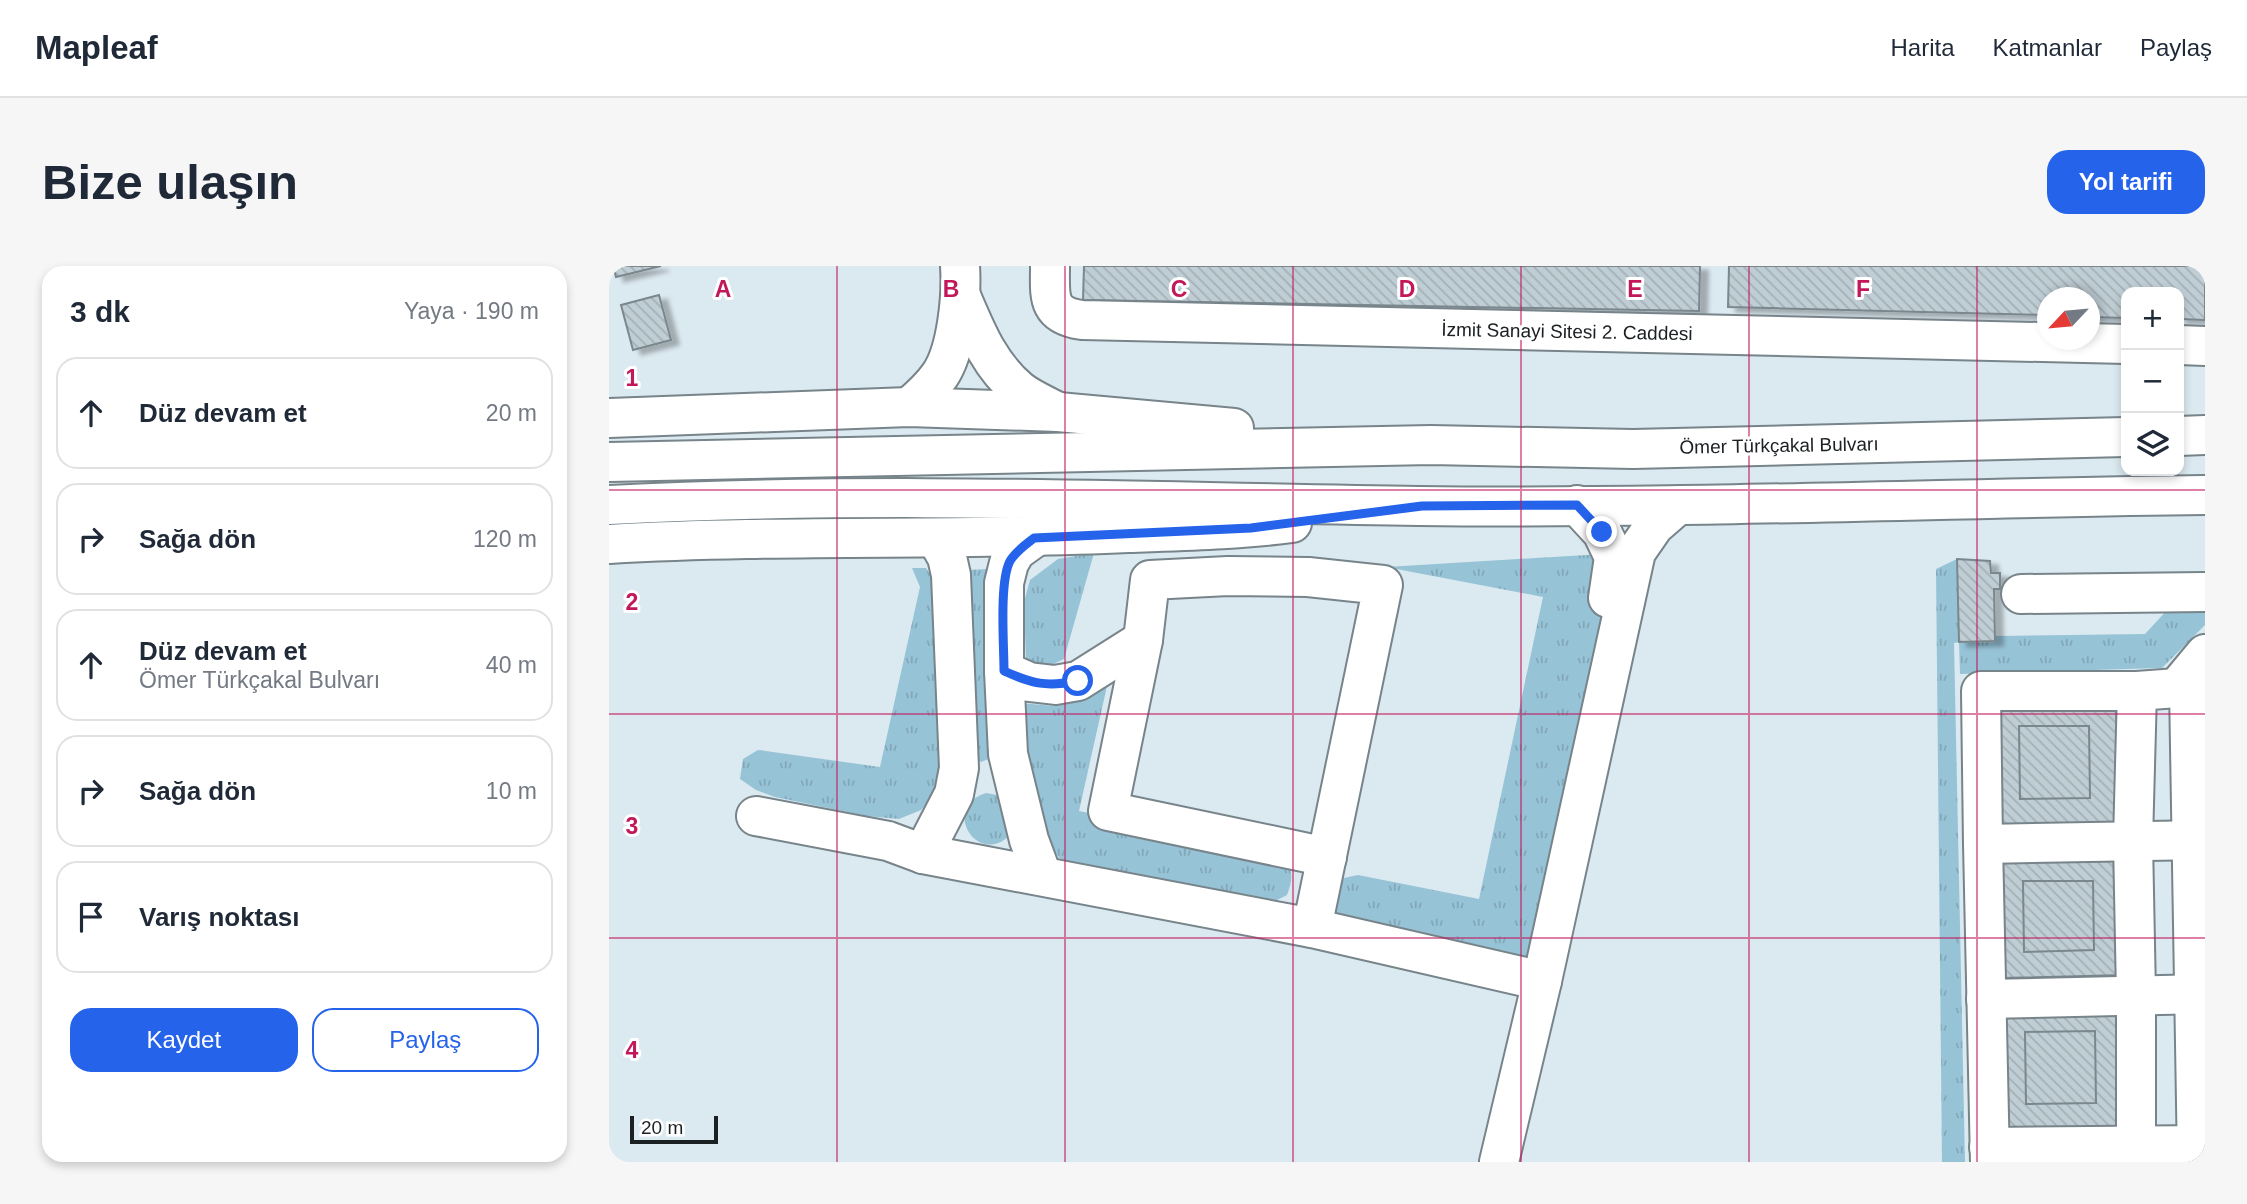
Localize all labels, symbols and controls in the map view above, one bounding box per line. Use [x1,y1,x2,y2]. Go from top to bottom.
text: Mapleaf [35,29,158,66]
text: Harita [1891,34,1955,61]
text: Katmanlar [1993,34,2102,61]
text: Paylaş [2140,34,2212,61]
button: Yol tarifi [2047,150,2205,214]
text: Bize ulaşın [42,155,298,209]
text: A [715,276,731,302]
text: B [943,276,959,302]
text: C [1171,276,1187,302]
text: D [1399,276,1415,302]
text: E [1627,276,1643,302]
text: F [1856,276,1870,302]
north arrow [2037,287,2100,350]
map controls [2121,287,2184,476]
button: + [2121,287,2184,350]
text: 3 dk [70,295,130,328]
text: Yaya · 190 m [404,298,539,324]
street label: İzmit Sanayi Sitesi 2. Caddesi [1441,319,1693,344]
button: − [2121,350,2184,413]
text: 1 [626,365,639,391]
icon: ahead [72,394,110,432]
text: Düz devam et [139,398,307,428]
text: 20 m [486,400,537,426]
button: layers [2121,413,2184,476]
street label: Ömer Türkçakal Bulvarı [1679,433,1879,458]
route end [1586,516,1617,547]
icon: right [72,520,110,558]
text: Sağa dön [139,524,256,554]
text: 120 m [473,526,537,552]
text: 2 [626,589,638,615]
text: Düz devam et [139,636,307,666]
icon: ahead [72,646,110,684]
text: 40 m [486,652,537,678]
route start [1062,665,1093,696]
text: Ömer Türkçakal Bulvarı [139,667,380,693]
icon: right [72,772,110,810]
text: Sağa dön [139,776,256,806]
text: 10 m [486,778,537,804]
text: 3 [626,813,638,839]
icon: arrive [72,898,110,936]
text: Varış noktası [139,902,299,932]
button: Kaydet [70,1008,298,1072]
button: Paylaş [312,1008,539,1072]
text: 4 [626,1037,639,1063]
scale bar [630,1113,717,1145]
text: 20 m [641,1117,683,1138]

